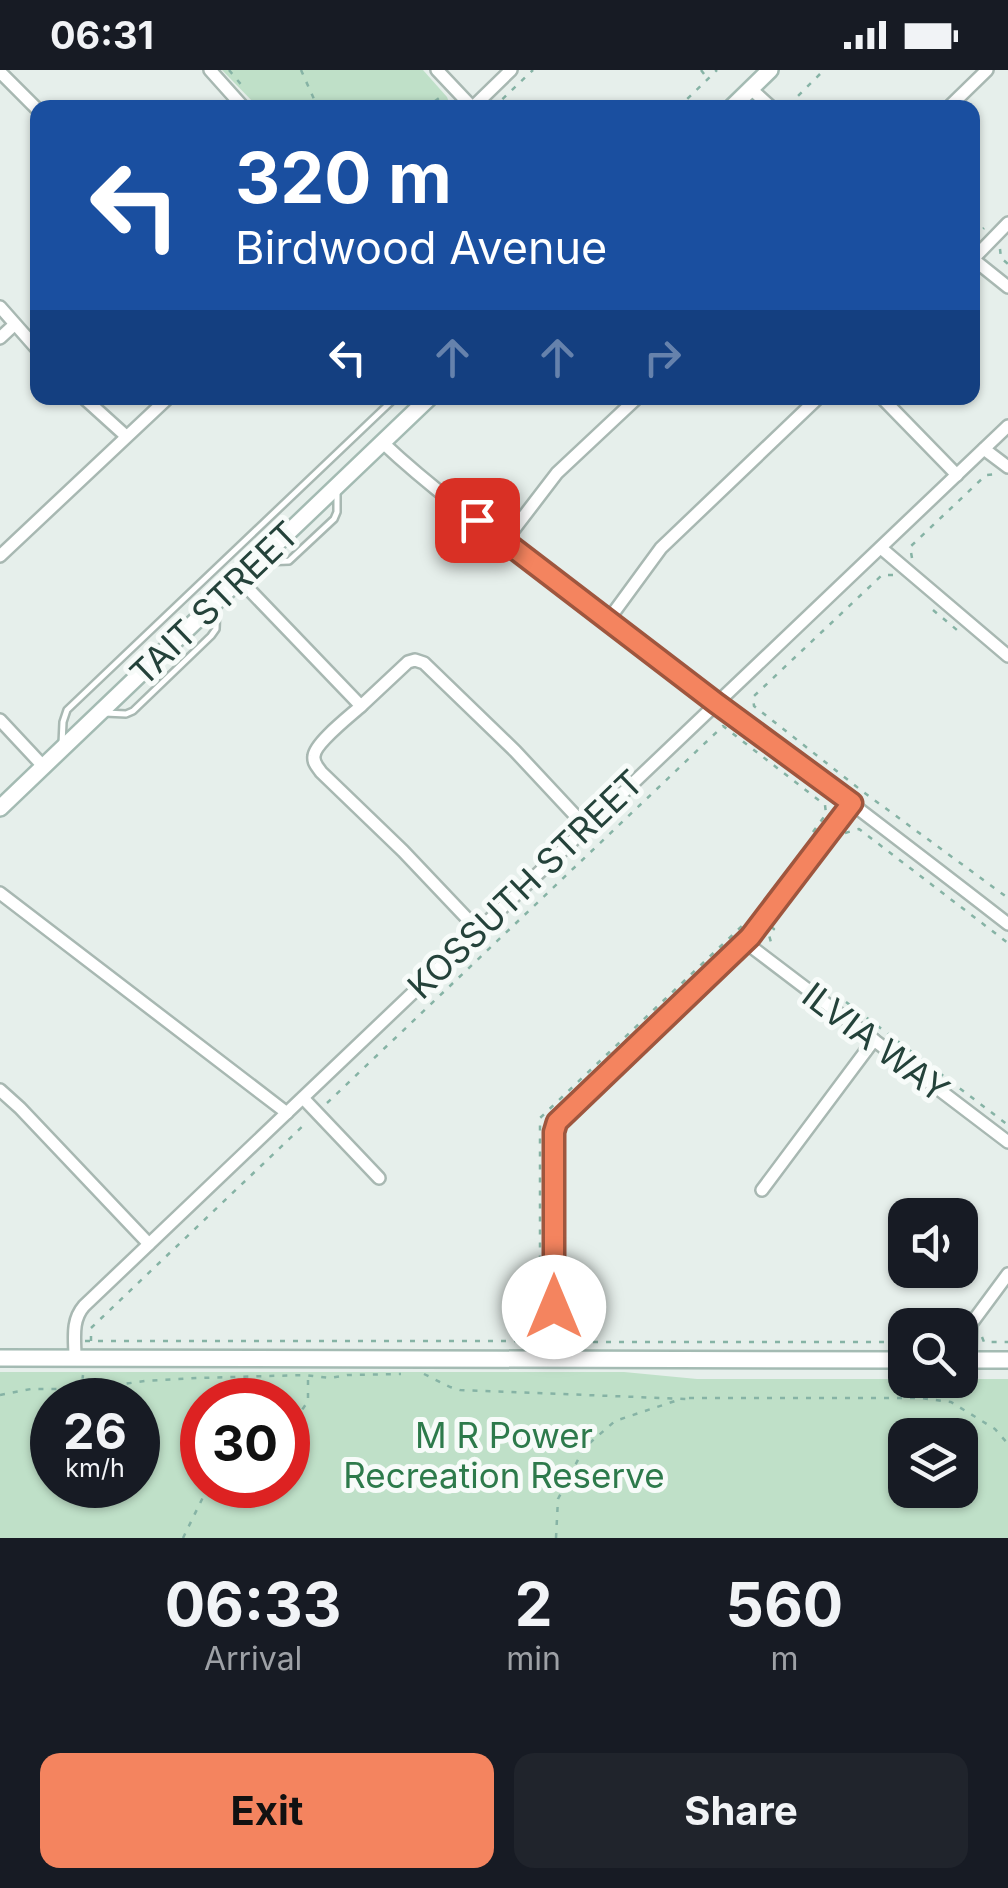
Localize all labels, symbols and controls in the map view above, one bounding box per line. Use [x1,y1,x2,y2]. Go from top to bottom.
text: 06:31 [50,12,154,58]
text: 320 m [235,135,452,220]
icon: left [70,140,200,270]
text: Birdwood Avenue [235,220,607,275]
icon: left [320,330,375,385]
icon: ahead [425,330,480,385]
icon: ahead [530,330,585,385]
icon: right [635,330,690,385]
pin [435,478,520,563]
icon: arrive [450,493,505,548]
street label: TAIT STREET [121,512,307,694]
street label: KOSSUTH STREET [399,761,651,1007]
street label: ILVIA WAY [795,973,957,1111]
map controls [888,1198,978,1508]
button: sound [888,1198,978,1288]
position arrow [502,1255,606,1359]
button: search [888,1308,978,1398]
speed limit sign: 30 [180,1378,310,1508]
text: 26 [63,1401,127,1461]
park label: M R Power Recreation Reserve [343,1414,665,1496]
button: layers [888,1418,978,1508]
text: km/h [65,1453,125,1483]
text: 06:33 [165,1568,342,1640]
text: 2 [515,1568,552,1640]
text: 560 [726,1568,843,1640]
text: Arrival [204,1639,302,1678]
text: min [506,1639,561,1678]
text: m [770,1639,798,1678]
button: Exit [40,1753,494,1868]
button: Share [514,1753,968,1868]

